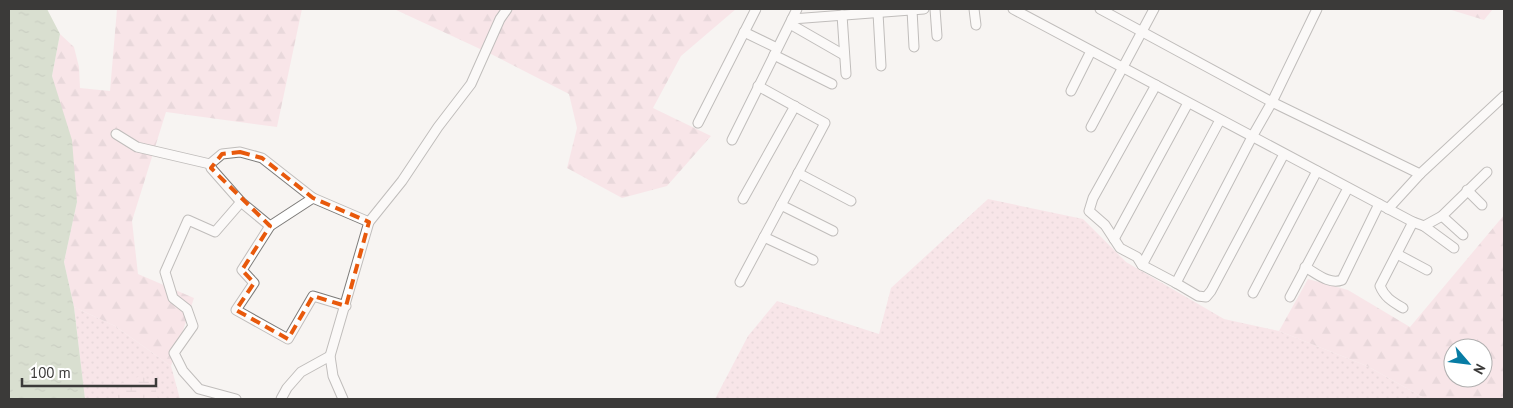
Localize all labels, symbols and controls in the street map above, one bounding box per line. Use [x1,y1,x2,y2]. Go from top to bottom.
north arrow [1443,338,1493,388]
scale bar [22,356,156,388]
text: N [1469,361,1490,377]
text: 100 m [30,363,71,382]

